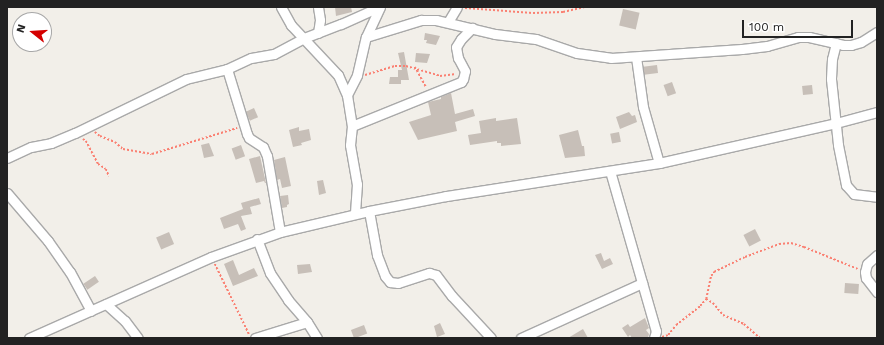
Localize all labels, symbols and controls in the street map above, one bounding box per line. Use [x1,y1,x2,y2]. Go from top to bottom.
north arrow [12,12,52,52]
scale bar [744,12,855,38]
text: 100 m [749,20,784,34]
text: N [14,23,28,34]

